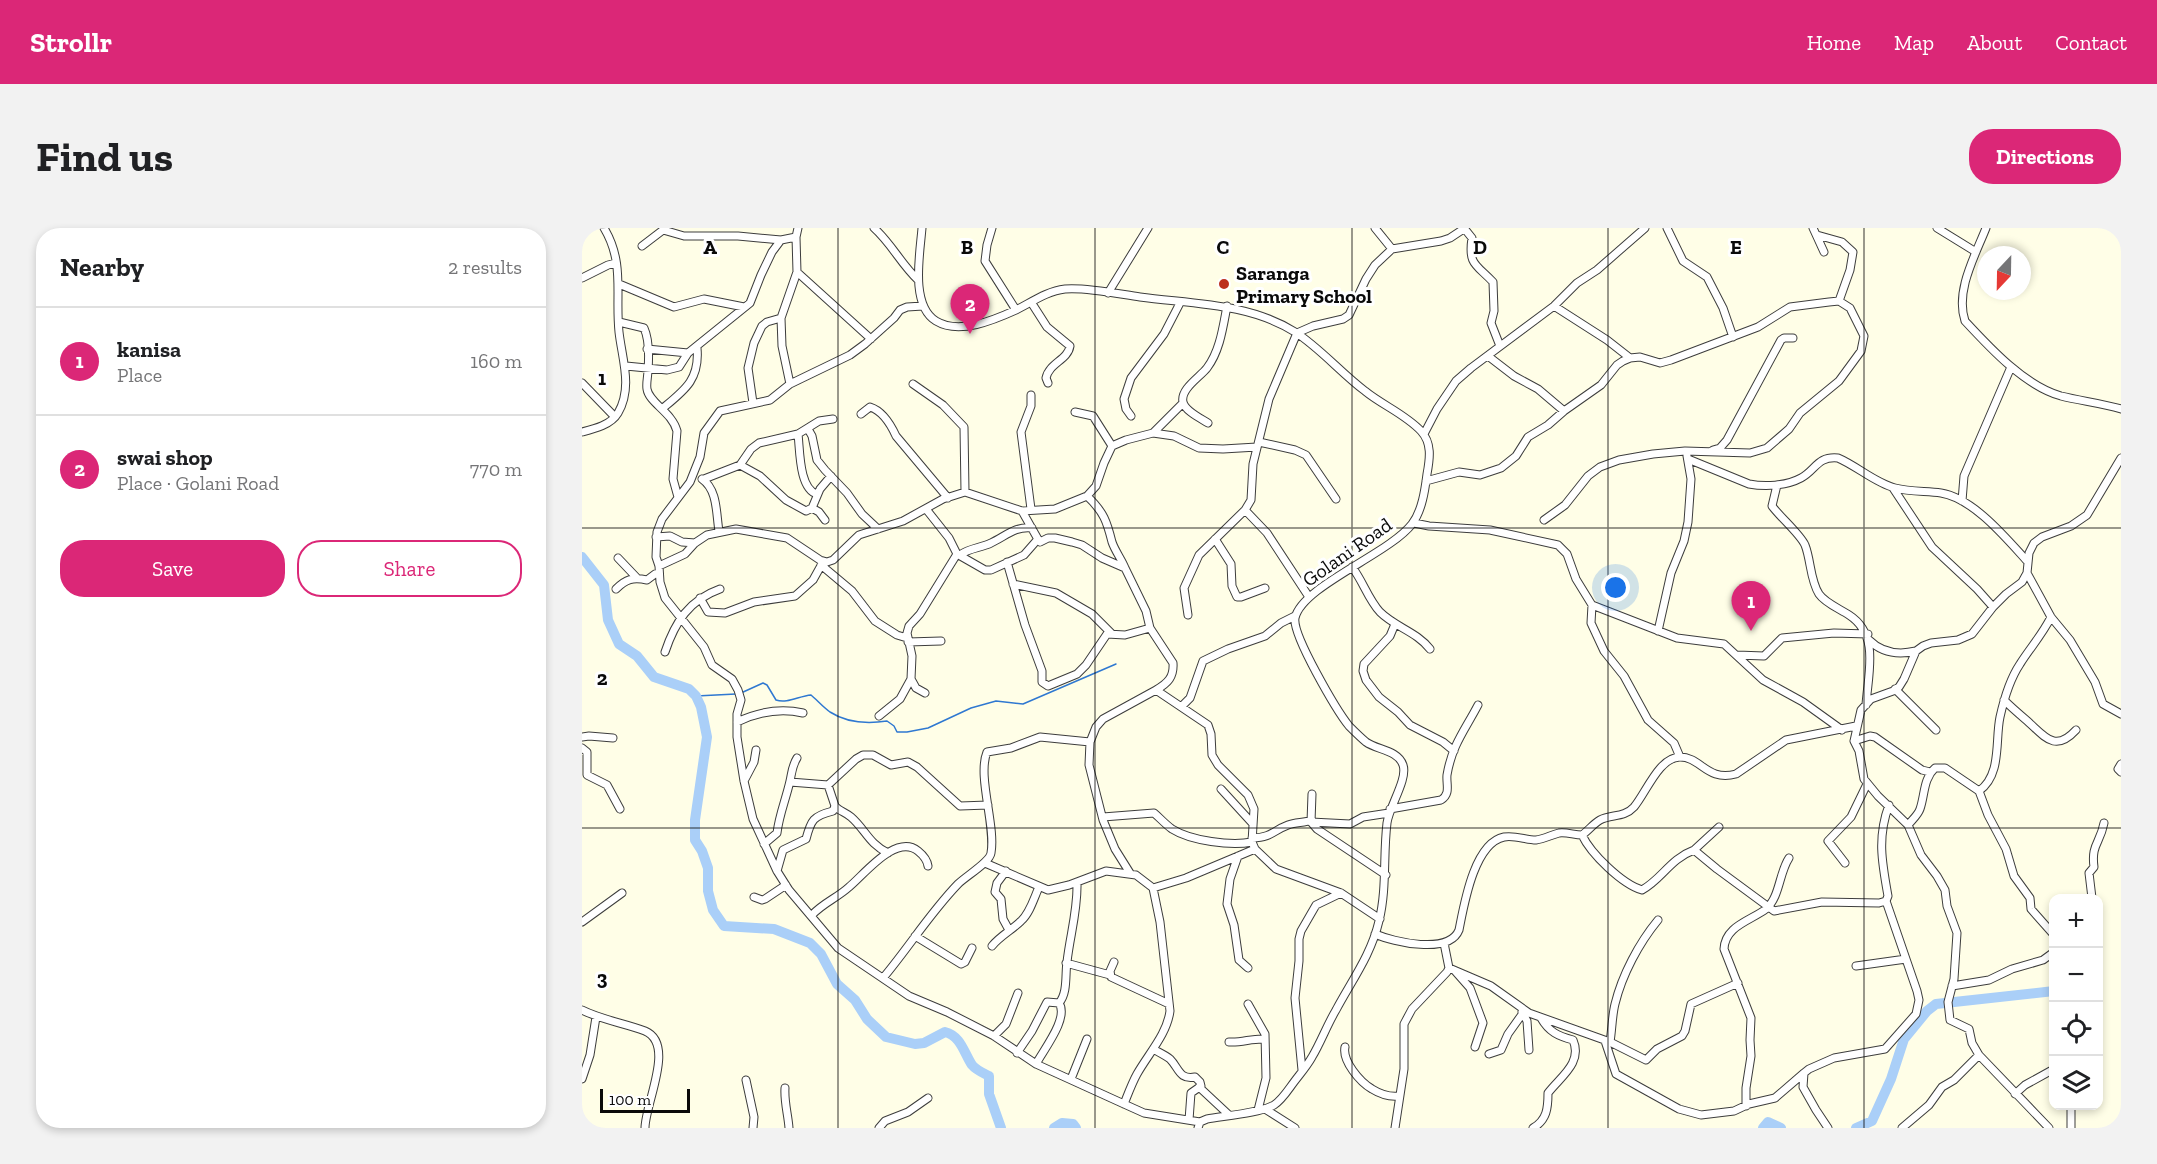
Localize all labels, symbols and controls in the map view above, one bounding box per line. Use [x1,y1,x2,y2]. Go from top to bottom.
text: Strollr [30,26,112,59]
text: Home [1807,30,1861,55]
text: Map [1894,30,1934,55]
text: About [1967,30,2022,55]
text: Contact [2055,30,2127,55]
button: Directions [1969,129,2121,184]
text: Find us [36,131,173,182]
text: A [703,235,717,259]
text: B [961,235,973,259]
text: C [1217,235,1230,259]
text: D [1473,235,1487,259]
text: E [1730,235,1742,259]
north arrow [1977,246,2031,300]
text: Nearby [60,251,144,283]
text: 2 results [448,255,522,279]
place label: Saranga Primary School [1236,261,1372,308]
marker: Saranga Primary School [1217,277,1231,291]
pin: 2 [950,285,990,334]
text: kanisa [117,336,181,363]
text: 1 [75,349,84,373]
text: 160 m [470,349,522,373]
text: Place [117,363,162,387]
text: 1 [598,366,606,390]
text: swai shop [117,444,212,471]
text: 2 [74,457,85,481]
text: 770 m [470,457,522,481]
text: Place · Golani Road [117,471,279,495]
street label: Golani Road [1298,512,1396,592]
button: Save [60,540,285,597]
button: Share [297,540,522,597]
your location [1601,573,1630,602]
pin: 1 [1732,582,1770,631]
text: 2 [597,666,608,690]
map controls [2049,894,2103,1110]
button: + [2049,894,2103,948]
button: − [2049,948,2103,1002]
text: 3 [597,966,608,990]
button: locate [2049,1002,2103,1056]
button: layers [2049,1056,2103,1110]
scale bar [600,1086,690,1114]
text: 100 m [609,1090,651,1109]

